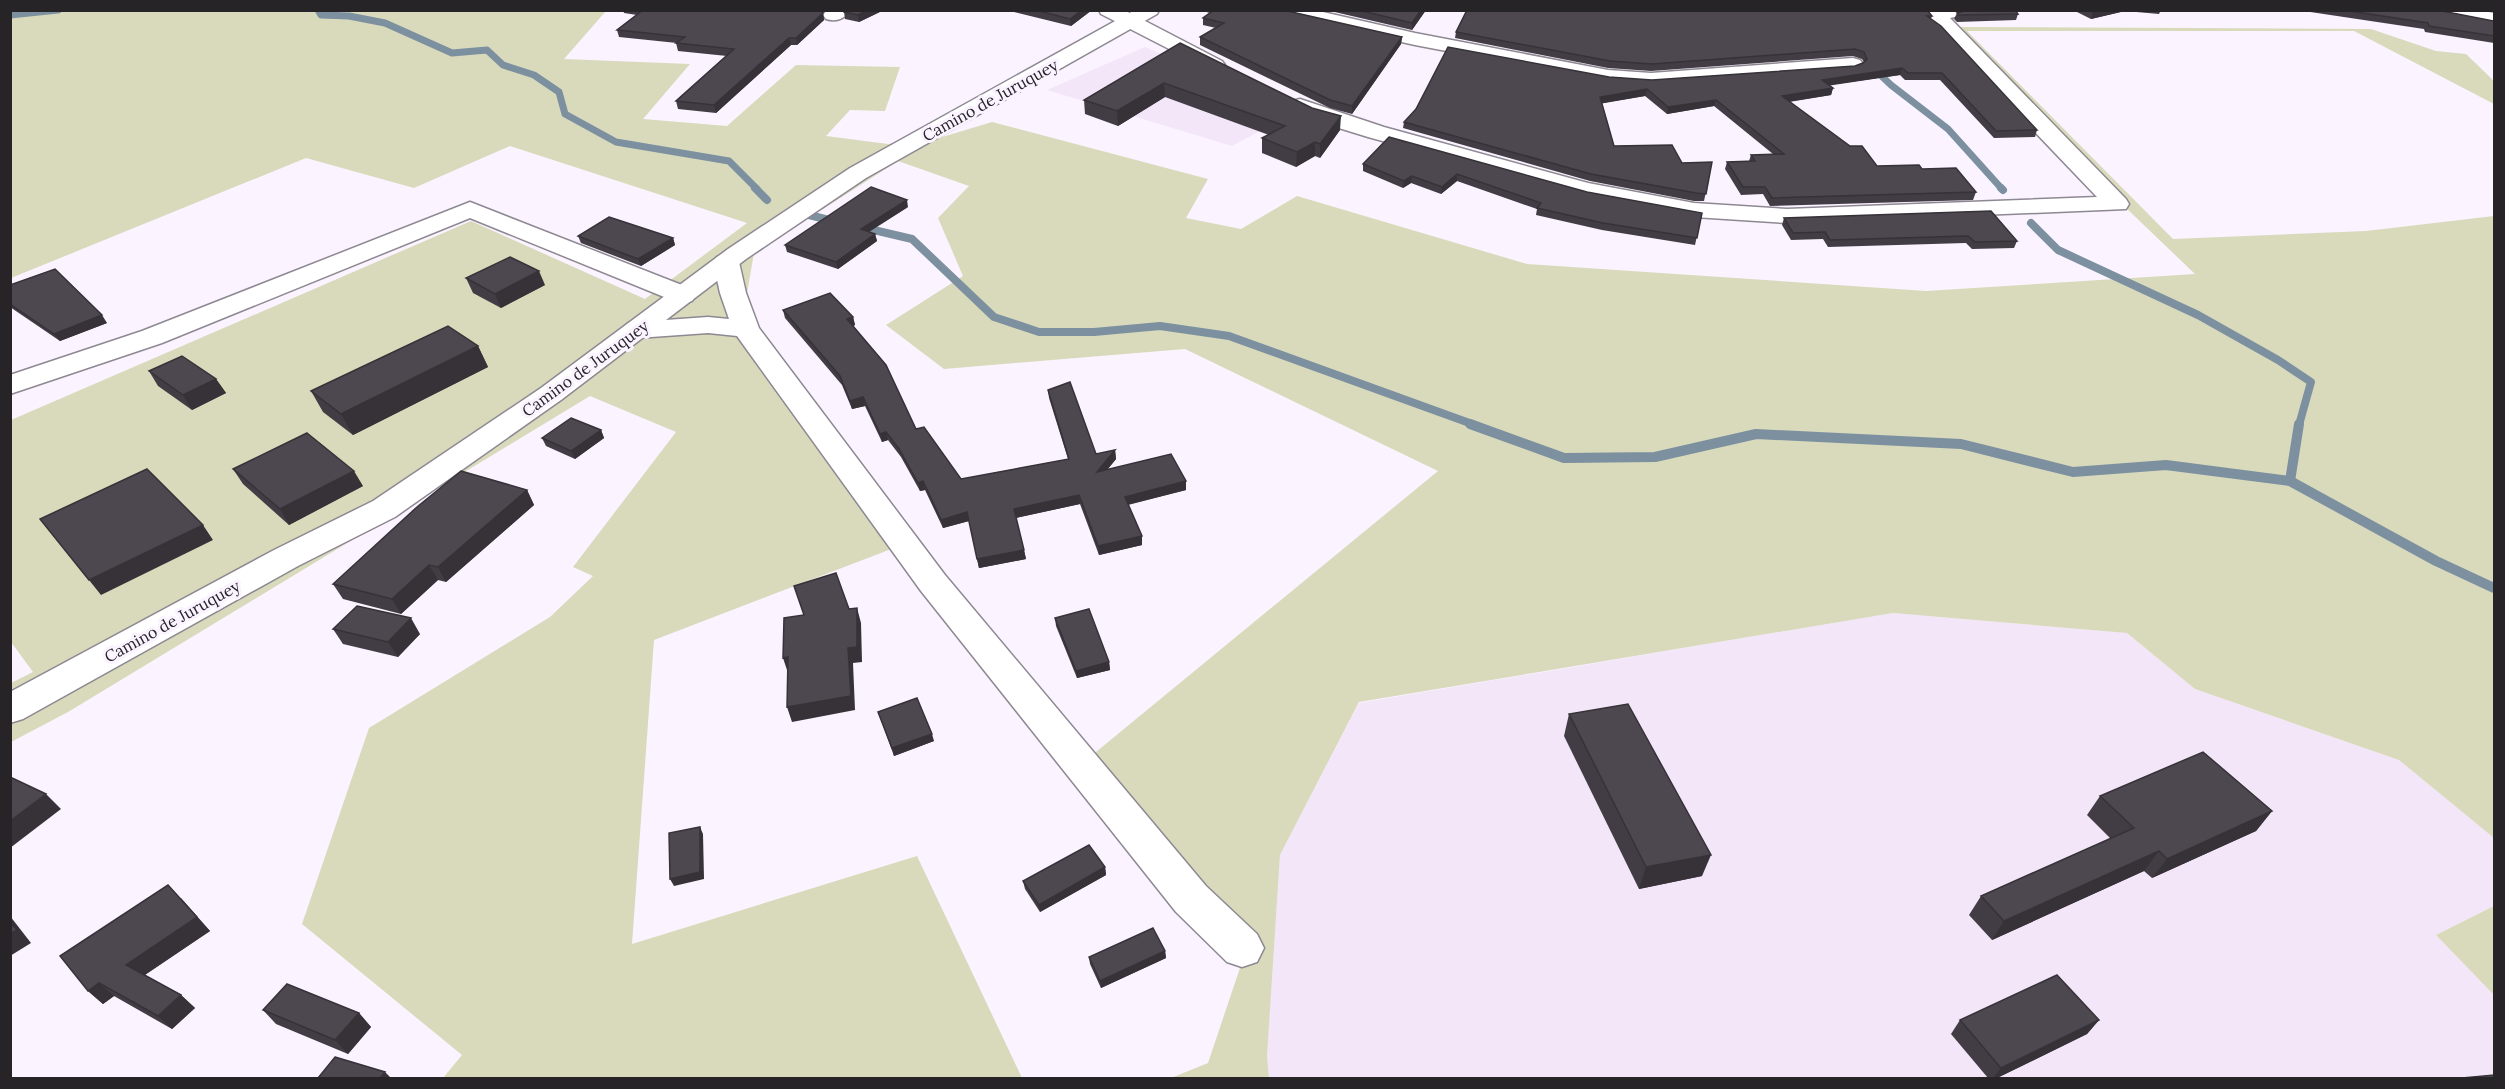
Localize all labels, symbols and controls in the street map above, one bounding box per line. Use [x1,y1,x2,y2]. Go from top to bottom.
street label: Camino de Juruquey [919,54,1062,146]
street label: Camino de Juruquey [518,315,653,421]
street label: Camino de Juruquey [101,575,244,667]

